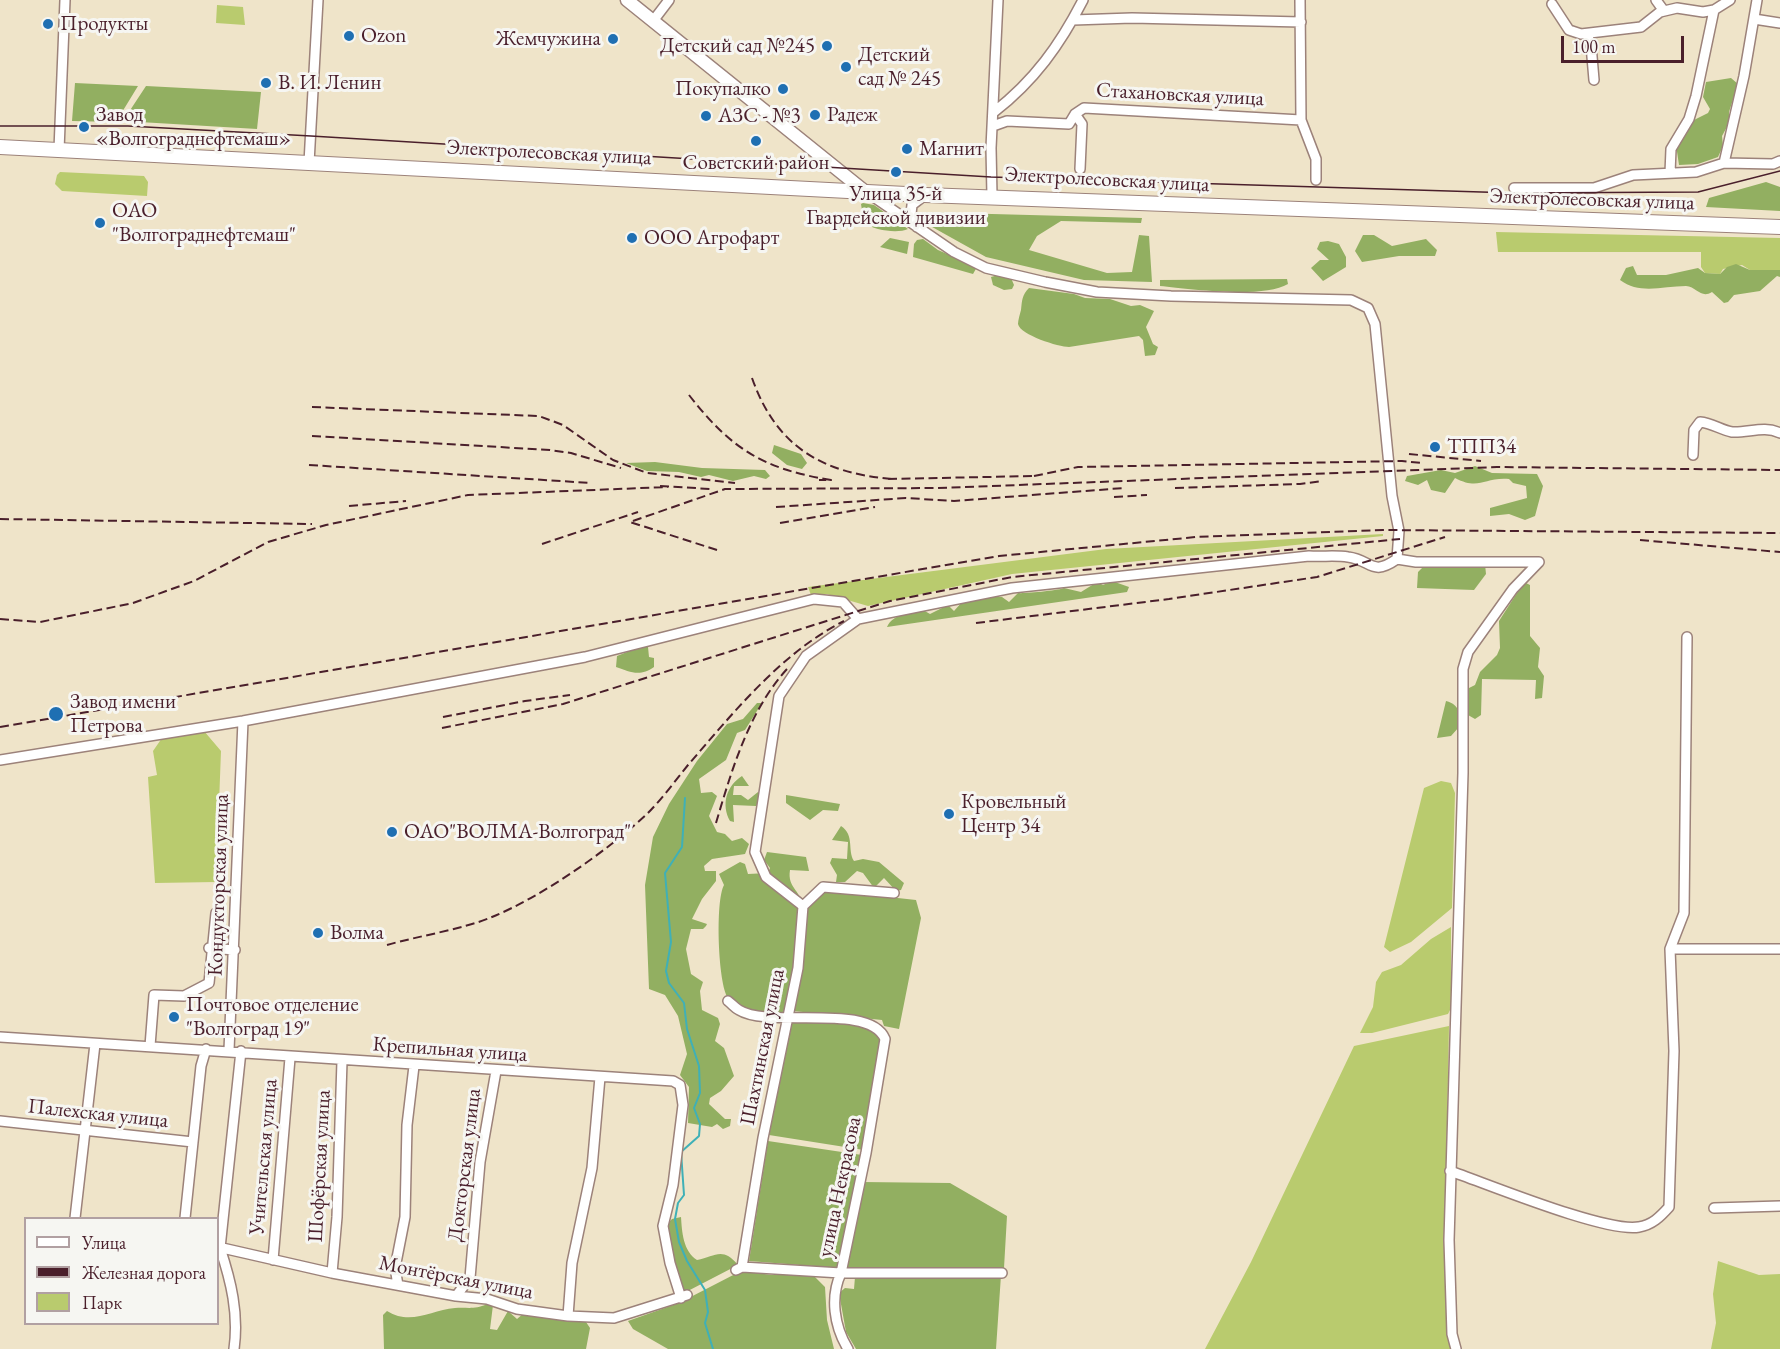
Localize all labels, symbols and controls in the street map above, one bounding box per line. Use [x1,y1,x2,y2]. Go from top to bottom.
place label: Продукты [60,11,148,37]
marker: Продукты [41,17,55,31]
place label: Ozon [361,23,406,49]
scale bar [1564,24,1687,62]
place label: Жемчужина [496,26,601,52]
marker: Ozon [342,29,356,43]
marker: Жемчужина [606,32,620,46]
place label: Детский сад №245 [660,33,815,59]
text: 100 m [1572,35,1616,58]
marker: Детский сад №245 [820,39,834,53]
place label: Детский сад № 245 [858,42,941,92]
marker: Детский сад № 245 [839,60,853,74]
place label: В. И. Ленин [278,70,381,96]
marker: В. И. Ленин [259,76,273,90]
place label: Покупалко [675,76,771,102]
street label: Стахановская улица [1095,78,1265,112]
marker: Покупалко [776,82,790,96]
place label: Завод «Волгограднефтемаш» [96,102,291,152]
place label: Радеж [827,102,878,128]
place label: АЗС - №3 [718,103,801,129]
marker: Радеж [808,108,822,122]
marker: АЗС - №3 [699,109,713,123]
marker: Завод «Волгограднефтемаш» [77,120,91,134]
marker: Советский район [749,134,763,148]
street label: Электролесовская улица [446,135,652,171]
place label: Магнит [919,136,984,162]
marker: Магнит [900,142,914,156]
place label: Советский район [683,150,829,176]
street label: Электролесовская улица [1004,162,1210,198]
marker: Улица 35-й Гвардейской дивизии [889,165,903,179]
place label: Улица 35-й Гвардейской дивизии [806,181,986,231]
street label: Электролесовская улица [1489,184,1695,216]
place label: ОАО "Волгограднефтемаш" [112,198,296,248]
marker: ОАО "Волгограднефтемаш" [93,216,107,230]
place label: ООО Агрофарт [644,225,779,251]
marker: ООО Агрофарт [625,231,639,245]
place label: ТПП34 [1447,434,1516,460]
marker: ТПП34 [1428,440,1442,454]
place label: Завод имени Петрова [70,689,176,739]
marker: Завод имени Петрова [47,705,65,723]
place label: Кровельный Центр 34 [961,789,1066,839]
street label: Кондукторская улица [203,793,235,977]
marker: Кровельный Центр 34 [942,807,956,821]
place label: ОАО"ВОЛМА-Волгоград" [404,819,631,845]
marker: ОАО"ВОЛМА-Волгоград" [385,825,399,839]
place label: Волма [330,920,384,946]
marker: Волма [311,926,325,940]
street label: Шахтинская улица [735,967,791,1127]
place label: Почтовое отделение "Волгоград 19" [186,992,359,1042]
marker: Почтовое отделение "Волгоград 19" [167,1010,181,1024]
street label: Крепильная улица [372,1032,528,1068]
street label: Учительская улица [245,1078,283,1236]
street label: Докторская улица [443,1087,487,1243]
street label: Шофёрская улица [303,1089,337,1243]
street label: Палехская улица [26,1094,170,1134]
street label: улица Некрасова [813,1114,867,1260]
legend [24,1217,219,1325]
text: Улица [82,1231,126,1254]
street label: Монтёрская улица [377,1251,535,1305]
text: Железная дорога [82,1261,206,1284]
text: Парк [82,1291,122,1314]

